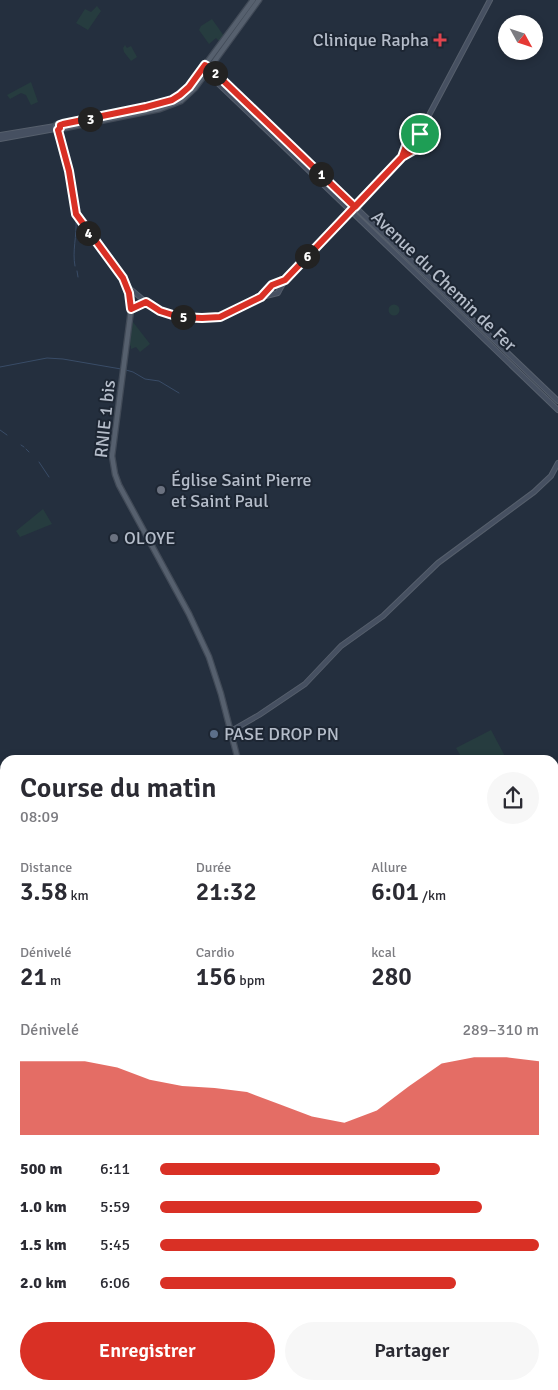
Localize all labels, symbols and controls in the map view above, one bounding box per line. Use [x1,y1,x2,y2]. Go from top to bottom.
north arrow [498,15,542,60]
map controls [498,15,543,60]
place label: Clinique Rapha [313,29,429,51]
marker: Clinique Rapha [433,33,447,47]
pin: 2 [202,60,228,86]
text: 2 [212,65,219,82]
pin: 3 [78,106,102,132]
text: 3 [87,111,94,128]
pin [399,113,441,155]
icon: arrive [406,120,434,148]
pin: 1 [308,162,334,186]
text: 1 [318,166,325,183]
street label: Avenue du Chemin de Fer [367,206,521,356]
pin: 4 [76,220,100,246]
text: 4 [85,225,92,242]
pin: 6 [294,244,320,268]
text: 6 [304,248,311,265]
pin: 5 [170,304,196,330]
text: 5 [180,309,187,326]
street label: RNIE 1 bis [90,379,120,459]
place label: Église Saint Pierre et Saint Paul [171,469,312,512]
marker: Église Saint Pierre et Saint Paul [155,484,167,496]
place label: OLOYE [124,527,176,549]
marker: OLOYE [108,532,120,544]
place label: PASE DROP PN [224,723,339,745]
marker: PASE DROP PN [208,728,220,740]
text: Course du matin [20,771,216,805]
button: share [487,772,539,824]
text: 08:09 [20,807,59,827]
text: Distance [20,859,72,876]
text: Durée [196,859,231,876]
text: Allure [371,859,407,876]
text: 3.58 [20,876,67,907]
text: 21:32 [196,876,257,907]
text: 6:01 [371,876,419,907]
text: km [67,887,89,904]
text: /km [419,887,446,904]
text: Dénivelé [20,944,72,961]
text: Cardio [196,944,235,961]
text: kcal [371,944,396,961]
text: 21 [20,961,47,992]
text: 156 [196,961,236,992]
text: 280 [371,961,412,992]
text: m [47,972,61,989]
text: bpm [236,972,265,989]
text: Dénivelé [20,1020,79,1040]
text: 289–310 m [462,1020,539,1040]
text: 500 m [20,1159,62,1179]
text: 6:11 [100,1159,130,1179]
text: 1.0 km [20,1197,67,1217]
text: 5:59 [100,1197,130,1217]
text: 1.5 km [20,1235,67,1255]
text: 5:45 [100,1235,130,1255]
text: 2.0 km [20,1273,67,1293]
text: 6:06 [100,1273,130,1293]
button: Enregistrer [20,1322,275,1380]
button: Partager [285,1322,539,1380]

